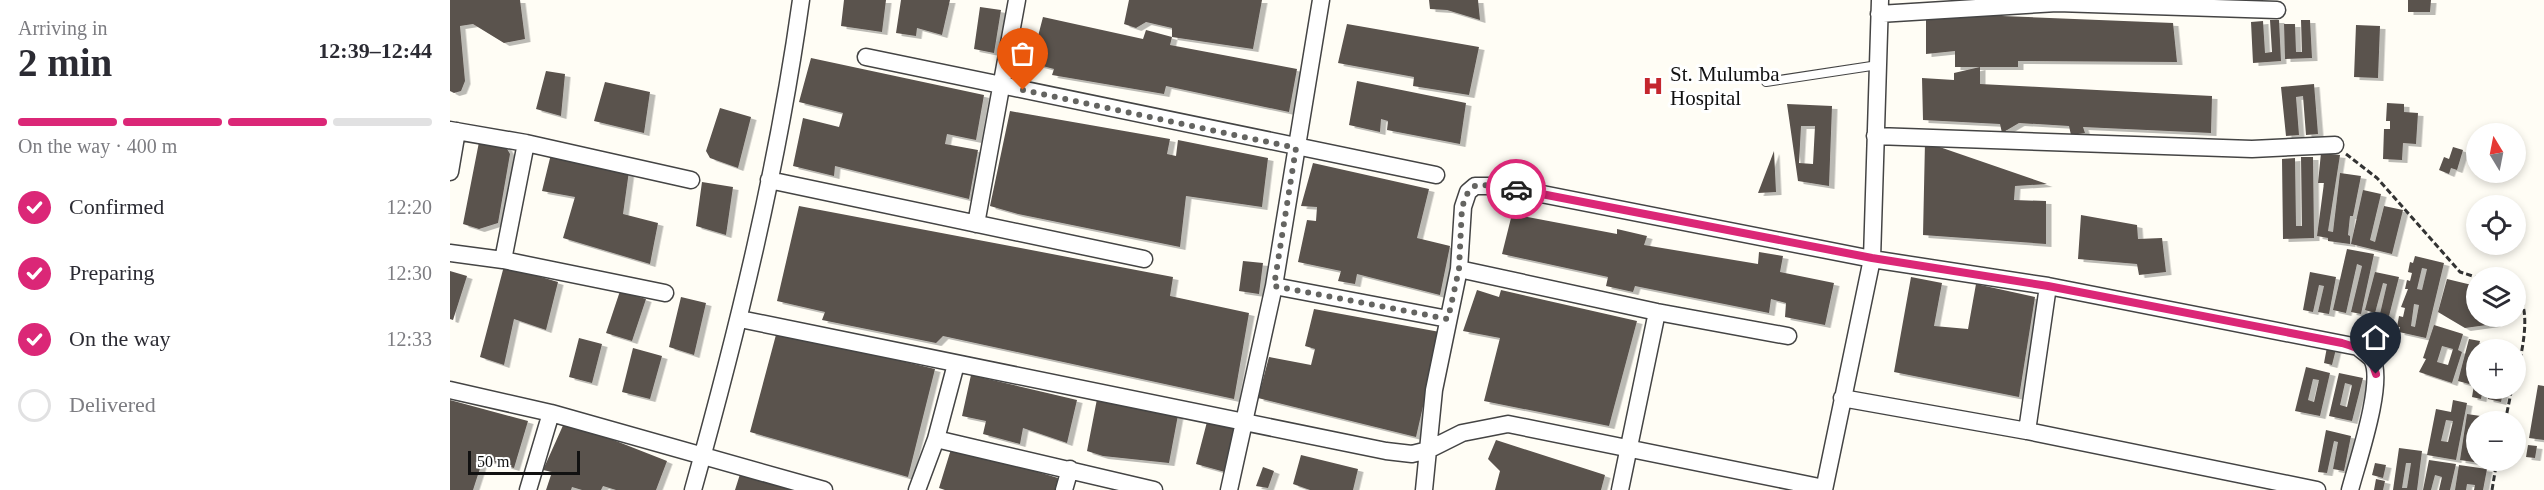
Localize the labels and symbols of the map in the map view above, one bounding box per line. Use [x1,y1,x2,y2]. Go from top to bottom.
pin [997,28,1048,90]
place label: St. Mulumba Hospital [1670,62,1780,110]
hospital icon: St. Mulumba Hospital [1641,74,1665,98]
north arrow [2466,123,2526,183]
courier [1486,159,1546,219]
pin [2350,312,2401,374]
scale bar [468,448,580,476]

